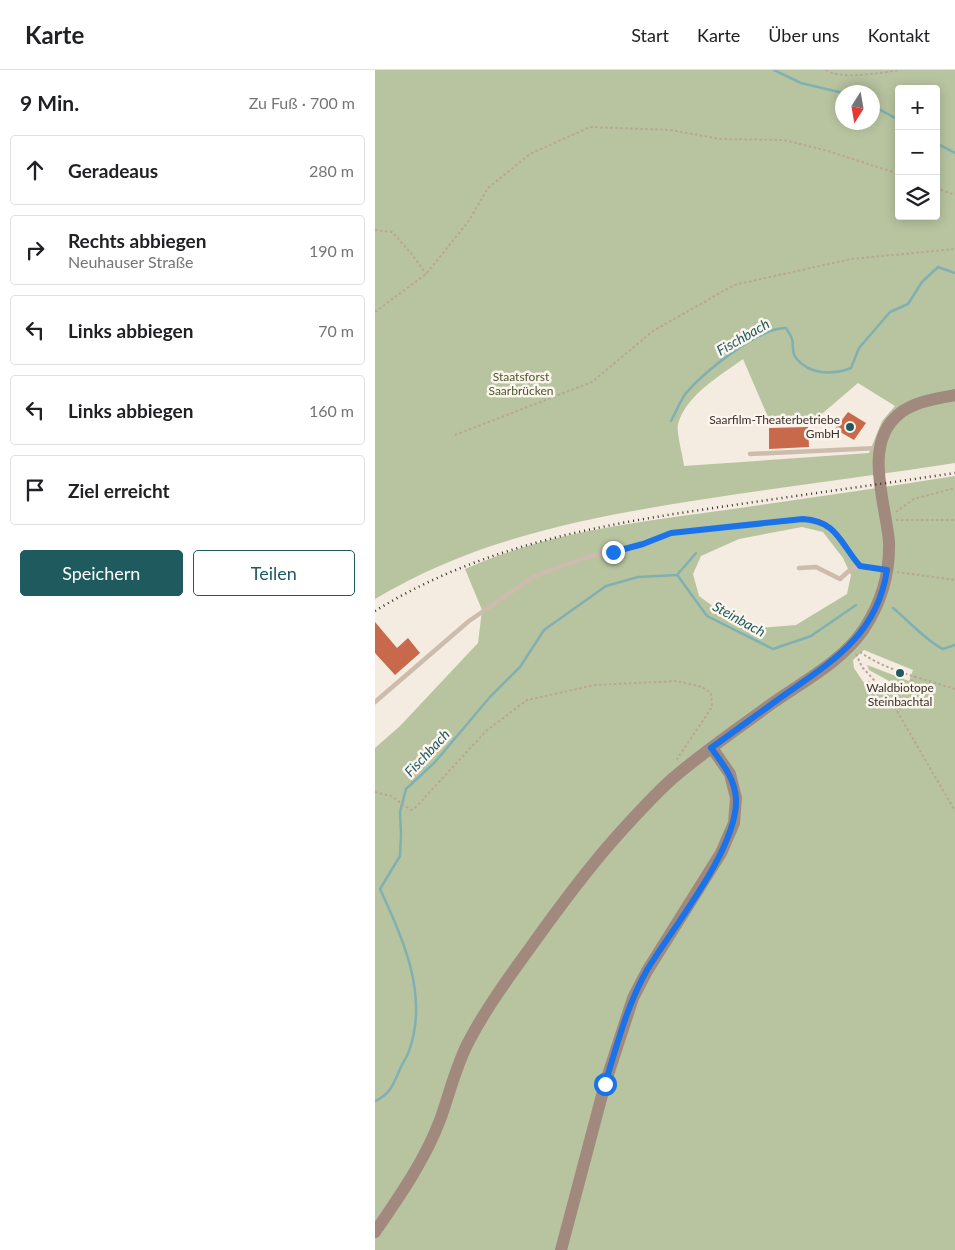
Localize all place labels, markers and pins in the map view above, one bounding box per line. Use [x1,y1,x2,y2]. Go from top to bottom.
place label: Saarfilm-Theaterbetriebe GmbH [709,412,840,441]
marker: Saarfilm-Theaterbetriebe GmbH [844,421,856,433]
marker: Waldbiotope Steinbachtal [894,667,906,679]
place label: Waldbiotope Steinbachtal [866,680,934,709]

